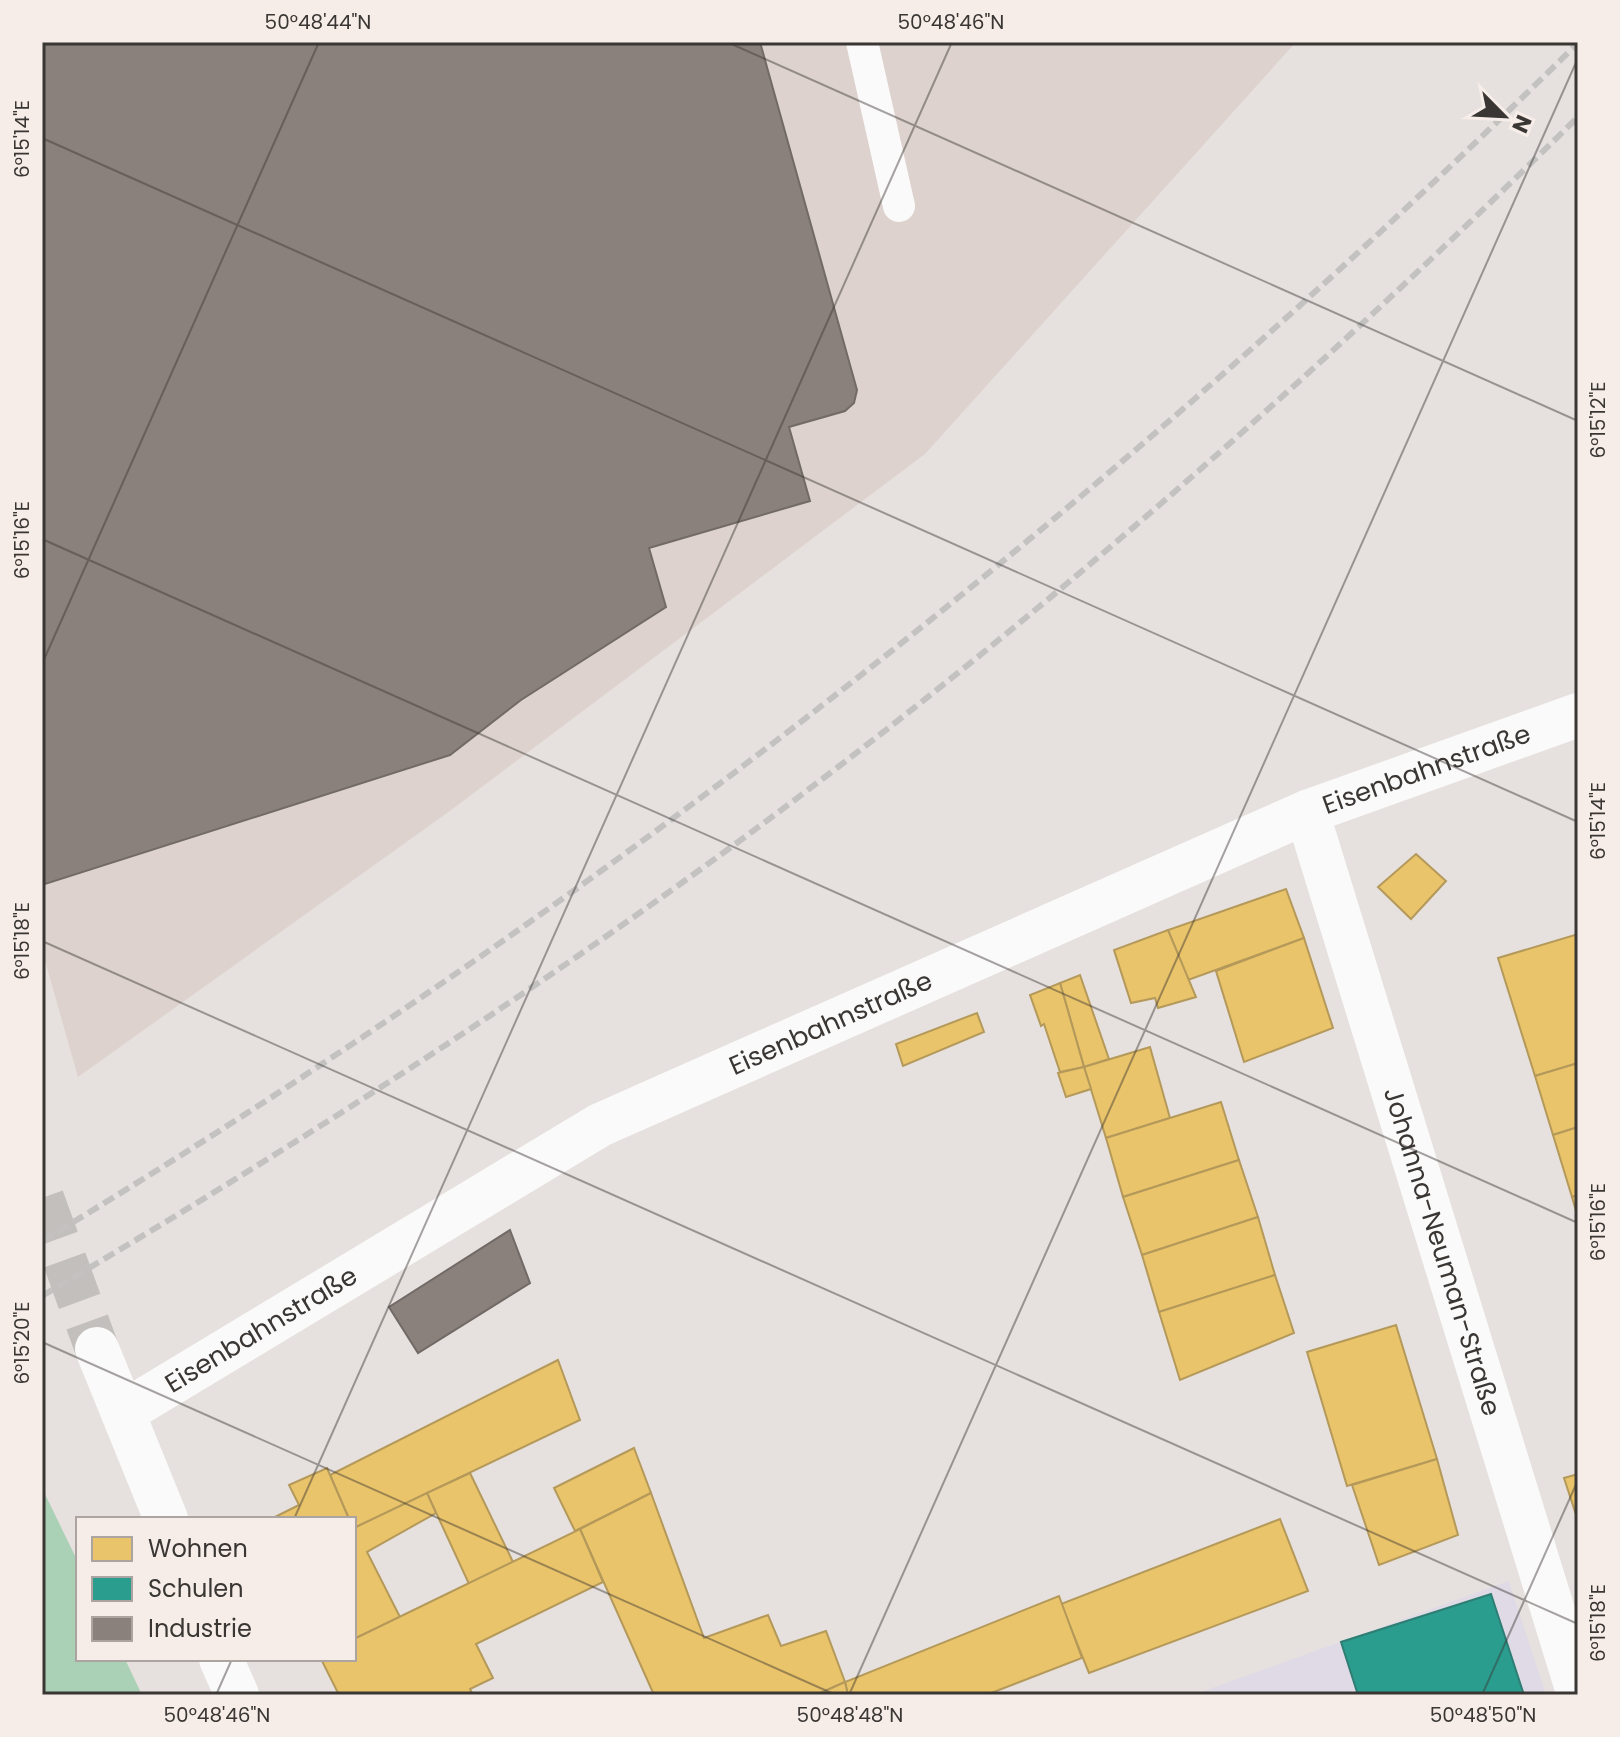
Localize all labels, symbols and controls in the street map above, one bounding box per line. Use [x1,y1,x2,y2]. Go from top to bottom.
text: 50°48'44"N [265,8,371,36]
text: 50°48'46"N [898,8,1004,36]
north arrow [1464,76,1544,156]
text: 6°15'14"E [8,100,36,178]
text: N [1504,110,1539,138]
text: 6°15'12"E [1584,381,1612,459]
text: 6°15'16"E [8,501,36,579]
street label: Eisenbahnstraße [1318,715,1536,823]
text: 6°15'14"E [1584,782,1612,860]
text: 6°15'18"E [8,902,36,980]
street label: Eisenbahnstraße [723,962,938,1084]
street label: Johanna-Neuman-Straße [1375,1083,1510,1420]
text: 6°15'16"E [1584,1183,1612,1261]
street label: Eisenbahnstraße [158,1258,364,1401]
text: 6°15'20"E [8,1301,36,1385]
legend [76,1517,356,1661]
text: Wohnen [148,1532,248,1565]
text: Schulen [148,1572,244,1605]
text: 6°15'18"E [1584,1584,1612,1662]
text: Industrie [148,1612,252,1645]
text: 50°48'46"N [164,1701,270,1729]
text: 50°48'48"N [797,1701,903,1729]
text: 50°48'50"N [1430,1701,1536,1729]

